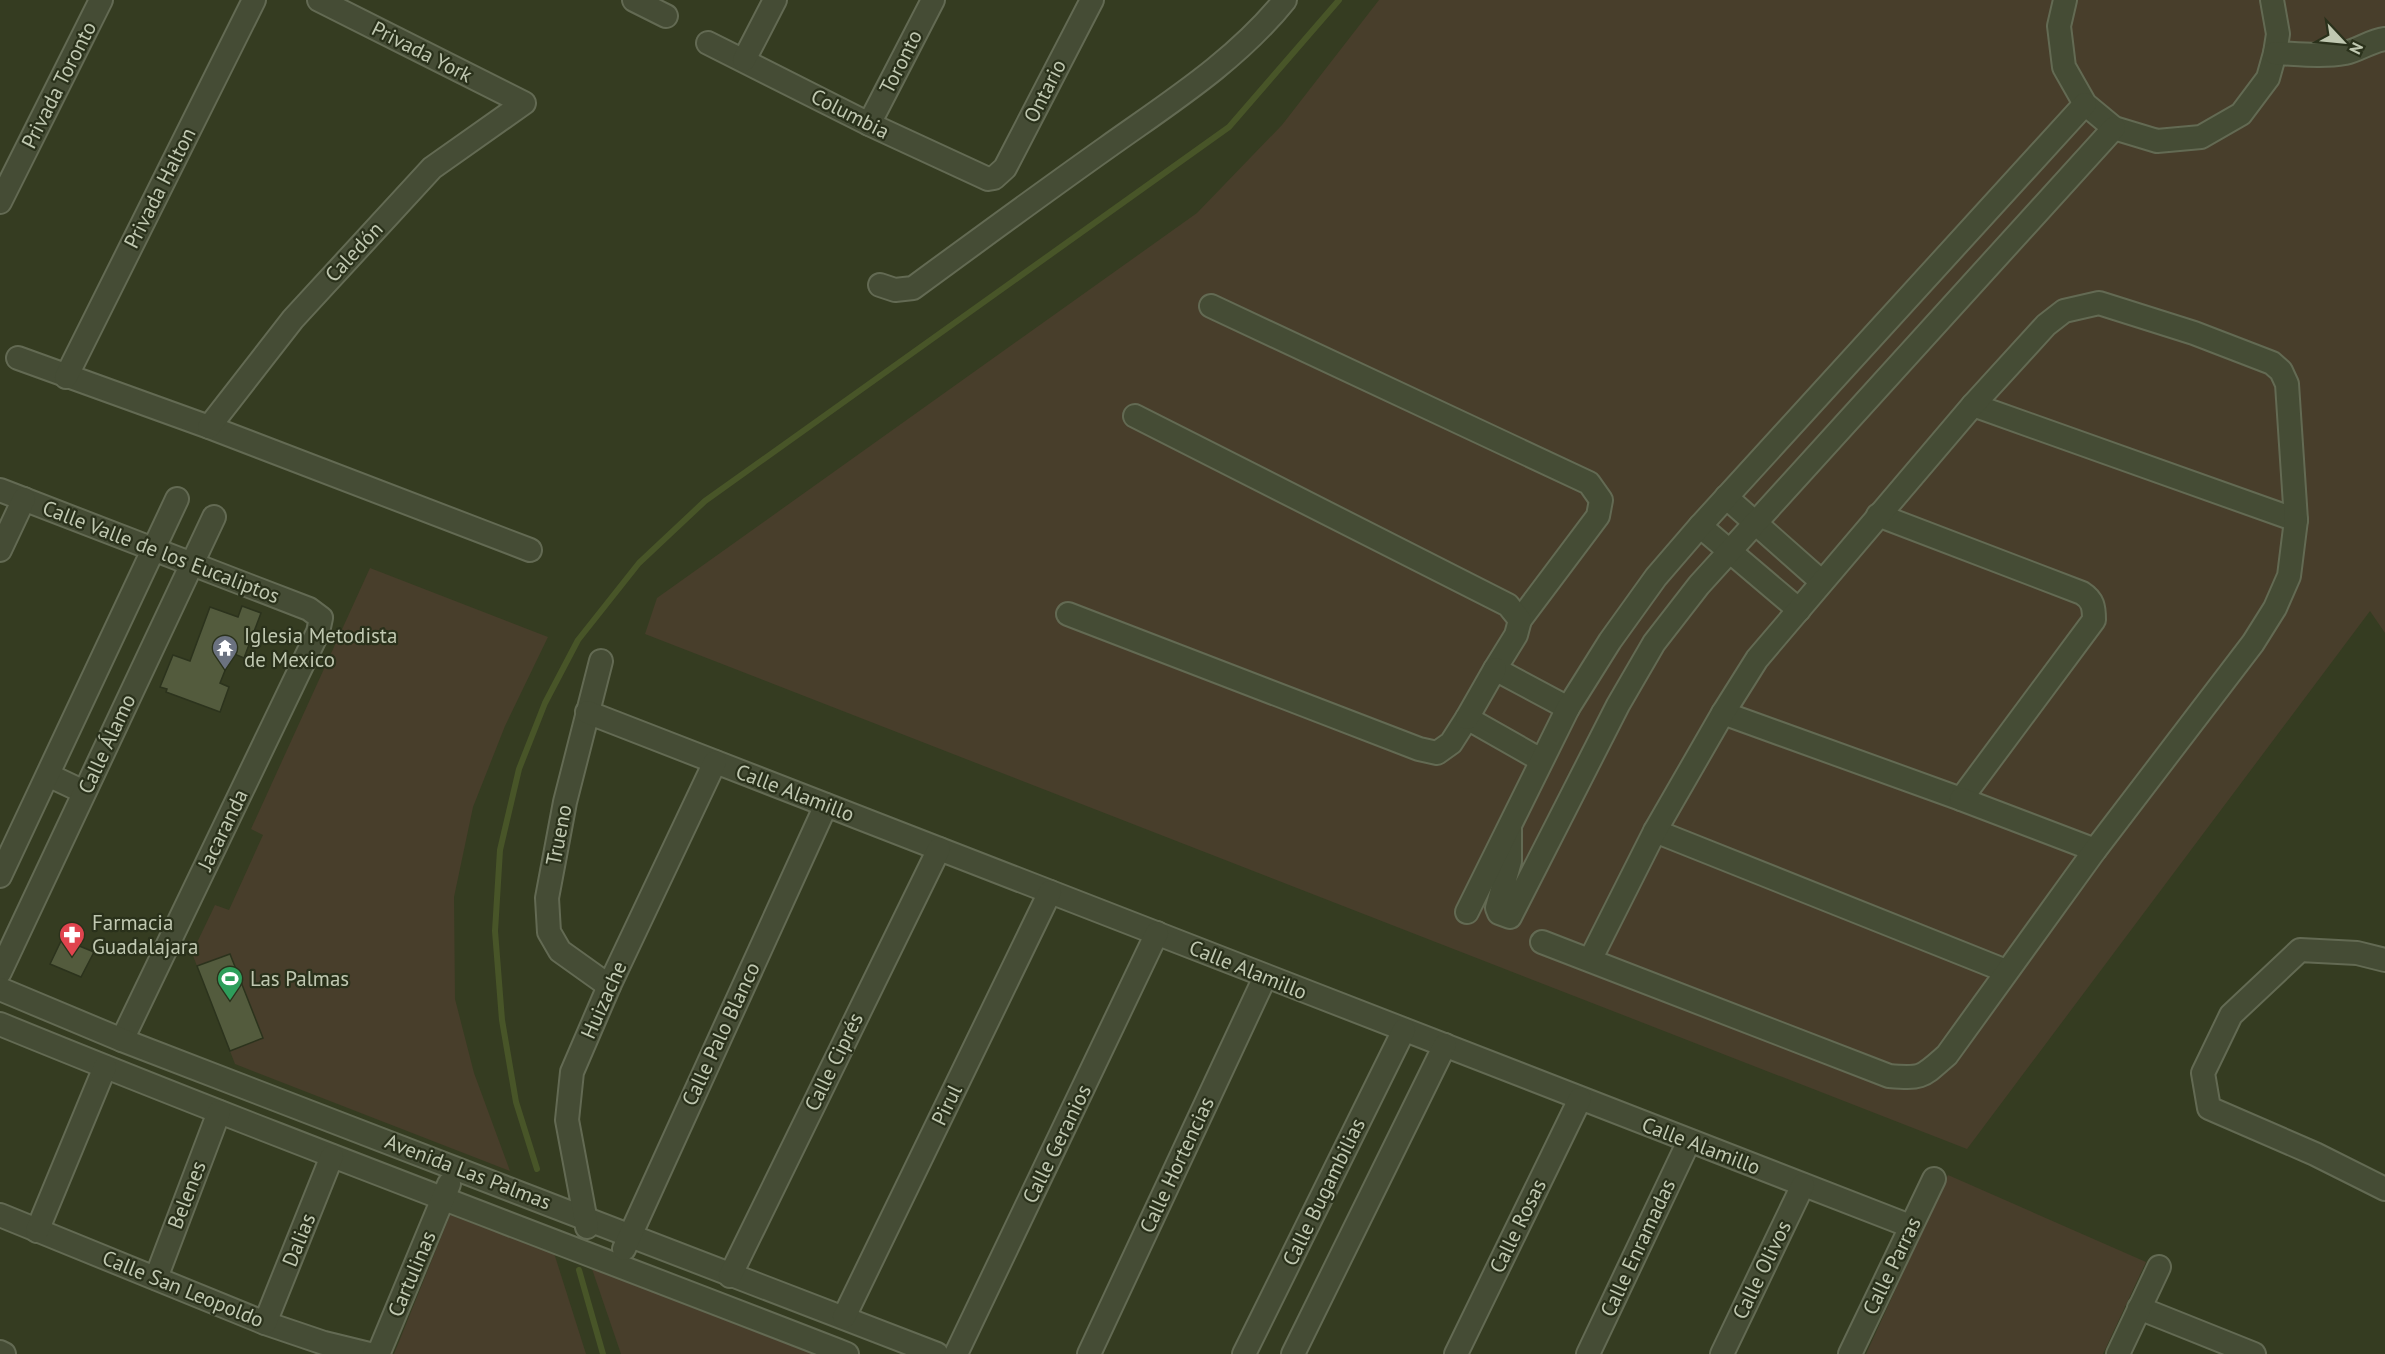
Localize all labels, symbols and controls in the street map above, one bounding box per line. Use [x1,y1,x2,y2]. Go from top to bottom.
north arrow [2313,12,2373,72]
street label: Privada York [367,15,477,88]
street label: Privada Toronto [15,17,102,153]
street label: Toronto [873,25,928,98]
text: N [2345,39,2368,58]
street label: Ontario [1017,55,1072,127]
street label: Columbia [806,82,894,145]
street label: Privada Halton [118,123,202,253]
street label: Caledón [319,216,388,288]
street label: Calle Valle de los Eucaliptos [39,494,284,609]
place label: Iglesia Metodista de Mexico [244,622,397,673]
temple icon: Iglesia Metodista de Mexico [210,633,240,671]
street label: Calle Álamo [72,690,141,798]
street label: Calle Alamillo [732,758,858,828]
street label: Jacaranda [191,785,254,876]
street label: Trueno [539,802,578,868]
place label: Farmacia Guadalajara [92,909,198,960]
pharmacy icon: Farmacia Guadalajara [57,920,87,958]
street label: Calle Alamillo [1185,934,1311,1005]
street label: Huizache [574,957,633,1043]
street label: Calle Palo Blanco [675,958,766,1110]
sports icon: Las Palmas [215,964,245,1002]
place label: Las Palmas [250,965,349,992]
street label: Calle Ciprés [798,1008,869,1115]
street label: Pirul [925,1080,968,1130]
street label: Calle Geranios [1016,1080,1097,1208]
street label: Calle Hortencias [1133,1092,1220,1237]
street label: Calle Alamillo [1638,1111,1764,1181]
street label: Calle Bugambilias [1276,1114,1371,1270]
street label: Avenida Las Palmas [381,1127,555,1216]
street label: Belenes [161,1157,212,1233]
street label: Calle Rosas [1483,1174,1552,1277]
street label: Calle Enramadas [1594,1175,1681,1321]
street label: Dalias [276,1209,321,1270]
street label: Calle Parras [1856,1212,1927,1319]
street label: Calle Olivos [1726,1216,1797,1324]
street label: Cartulinas [381,1227,442,1321]
street label: Calle San Leopoldo [98,1244,268,1333]

